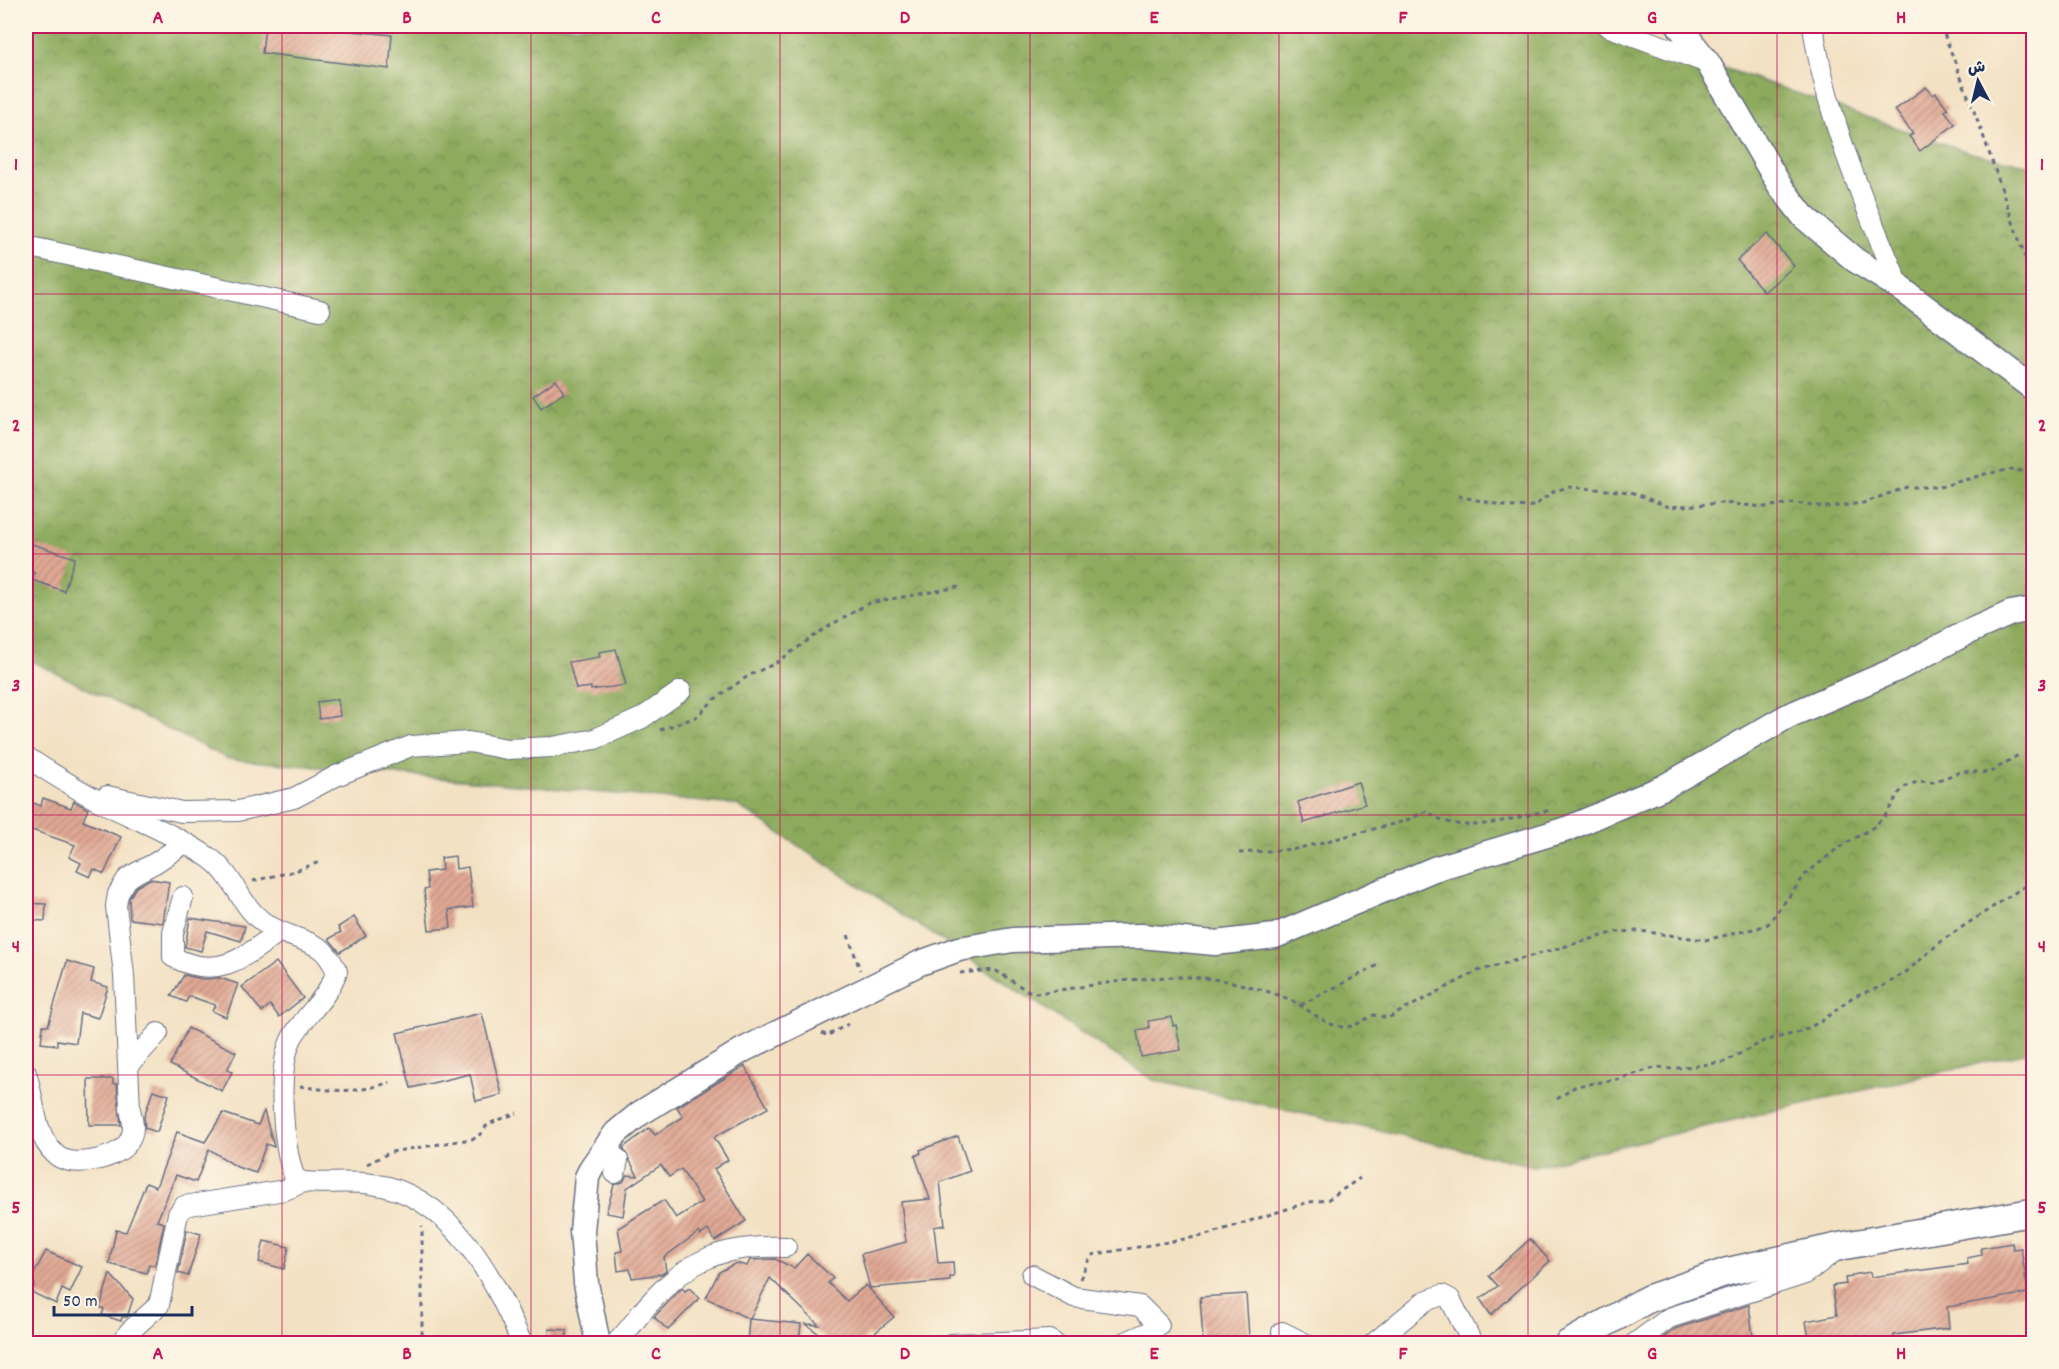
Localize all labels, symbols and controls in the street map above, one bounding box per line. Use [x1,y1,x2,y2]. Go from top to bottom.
text: A [153,5,164,33]
text: B [402,5,412,33]
text: C [651,5,661,33]
text: D [900,5,911,33]
text: E [1149,5,1159,33]
text: F [1399,5,1409,33]
text: G [1647,5,1657,33]
text: H [1896,5,1906,33]
north arrow [1948,51,2008,111]
text: ش [1966,56,1987,81]
text: 1 [14,152,18,180]
text: 1 [2040,152,2044,180]
text: 2 [12,413,20,441]
text: 2 [2038,413,2046,441]
text: 3 [12,673,20,701]
text: 3 [2038,673,2046,701]
text: 4 [12,934,20,962]
text: 4 [2038,934,2046,962]
text: 5 [11,1195,21,1223]
text: 5 [2037,1195,2047,1223]
scale bar [54,1279,192,1317]
text: 50 m [63,1290,98,1315]
text: A [153,1341,164,1369]
text: B [402,1341,412,1369]
text: C [651,1341,661,1369]
text: D [900,1341,911,1369]
text: E [1149,1341,1159,1369]
text: F [1399,1341,1409,1369]
text: G [1647,1341,1657,1369]
text: H [1896,1341,1906,1369]

